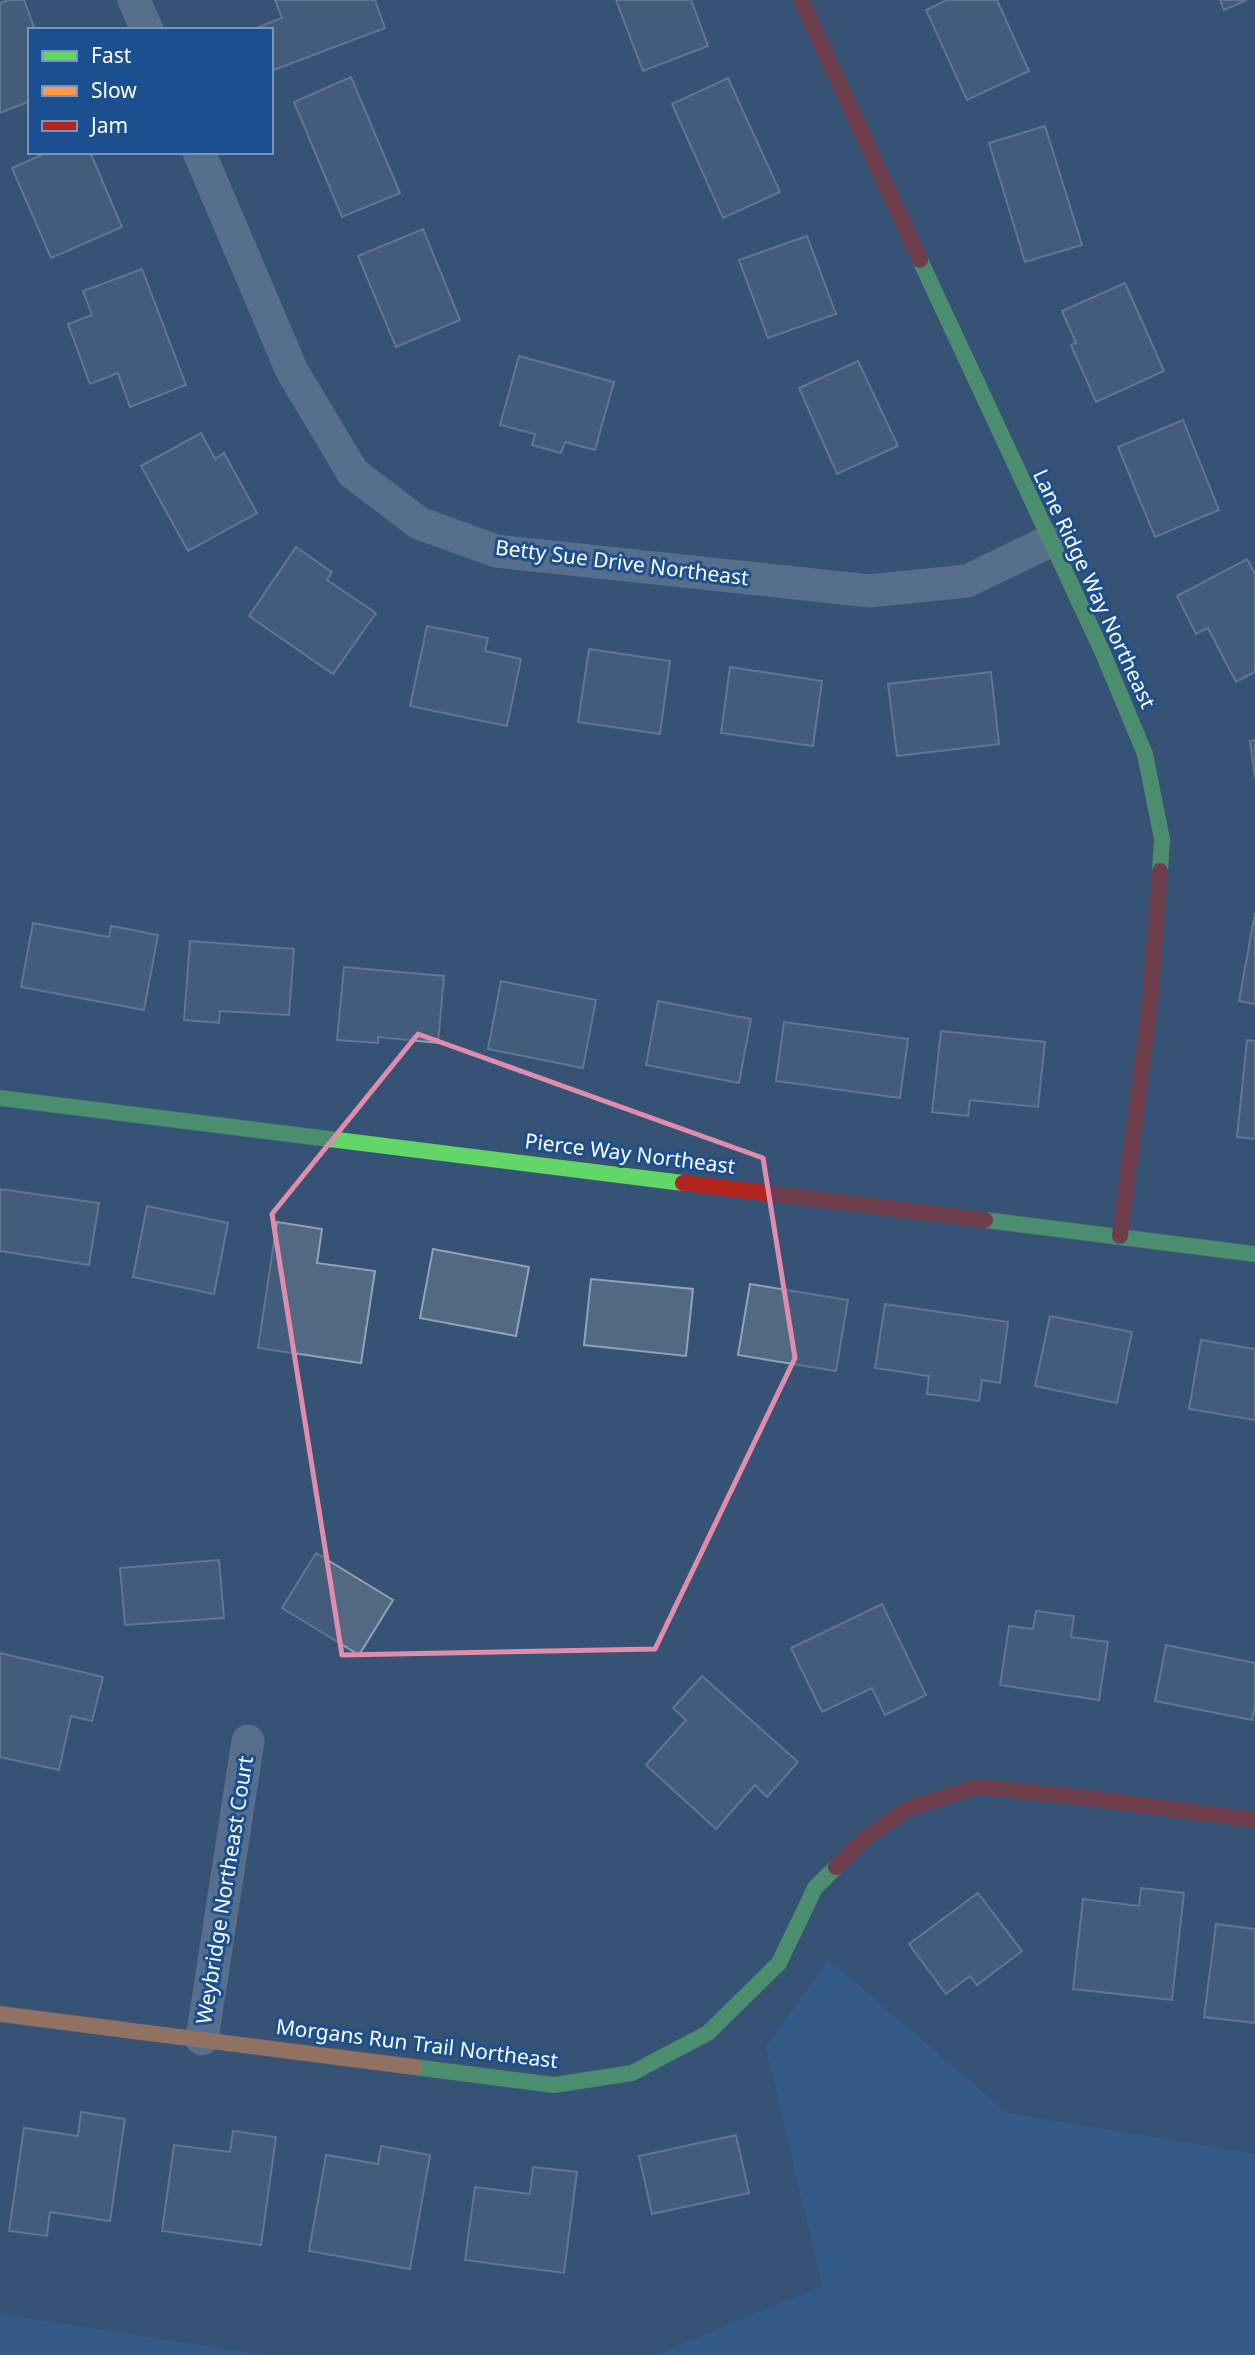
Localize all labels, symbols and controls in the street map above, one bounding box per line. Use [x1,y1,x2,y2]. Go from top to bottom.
legend [28,28,273,154]
text: Fast [91,41,132,69]
text: Slow [91,76,137,104]
text: Jam [89,111,128,139]
street label: Lane Ridge Way Northeast [1027,464,1163,713]
street label: Betty Sue Drive Northeast [494,533,751,592]
street label: Pierce Way Northeast [523,1126,737,1180]
street label: Weybridge Northeast Court [189,1753,259,2026]
street label: Morgans Run Trail Northeast [274,2012,560,2074]

